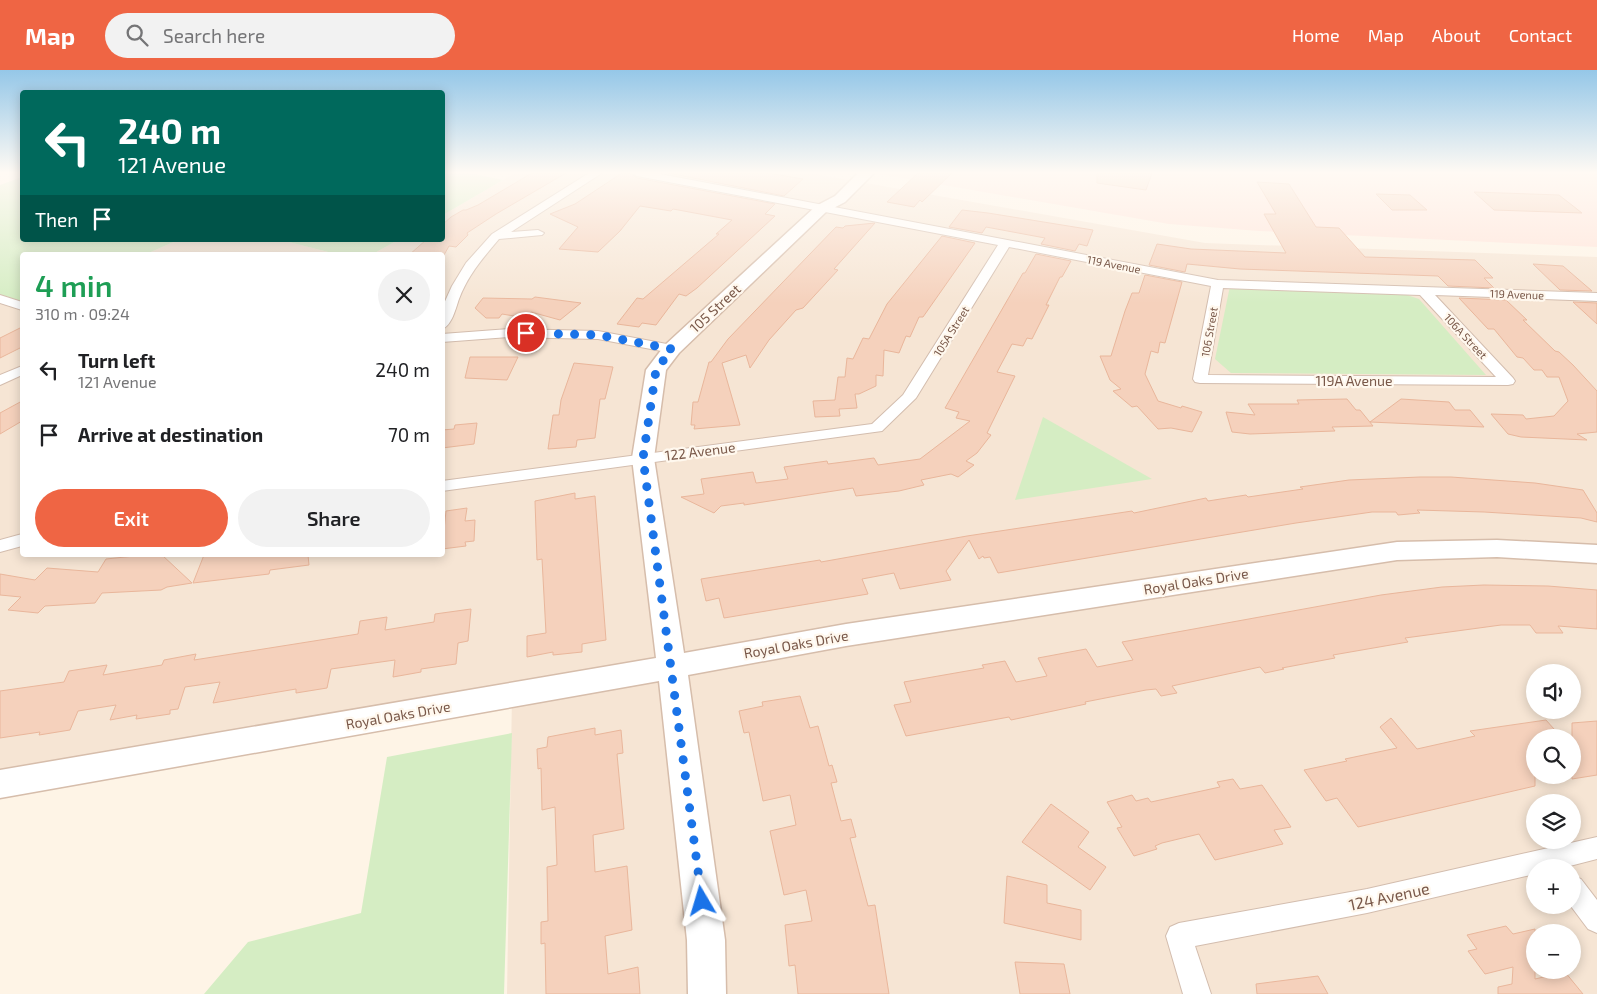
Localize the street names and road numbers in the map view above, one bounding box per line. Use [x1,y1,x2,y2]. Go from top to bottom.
street label: 119 Avenue [1086,252,1142,276]
street label: 105 Street [686,280,744,336]
street label: 119 Avenue [1490,287,1544,301]
street label: 105A Street [931,304,971,358]
street label: 106 Street [1198,306,1220,358]
street label: 106A Street [1442,311,1490,361]
street label: 119A Avenue [1315,372,1393,389]
street label: 122 Avenue [664,438,736,464]
street label: Royal Oaks Drive [1142,564,1250,598]
street label: Royal Oaks Drive [742,626,850,662]
street label: Royal Oaks Drive [344,697,452,733]
street label: 124 Avenue [1347,878,1431,914]

